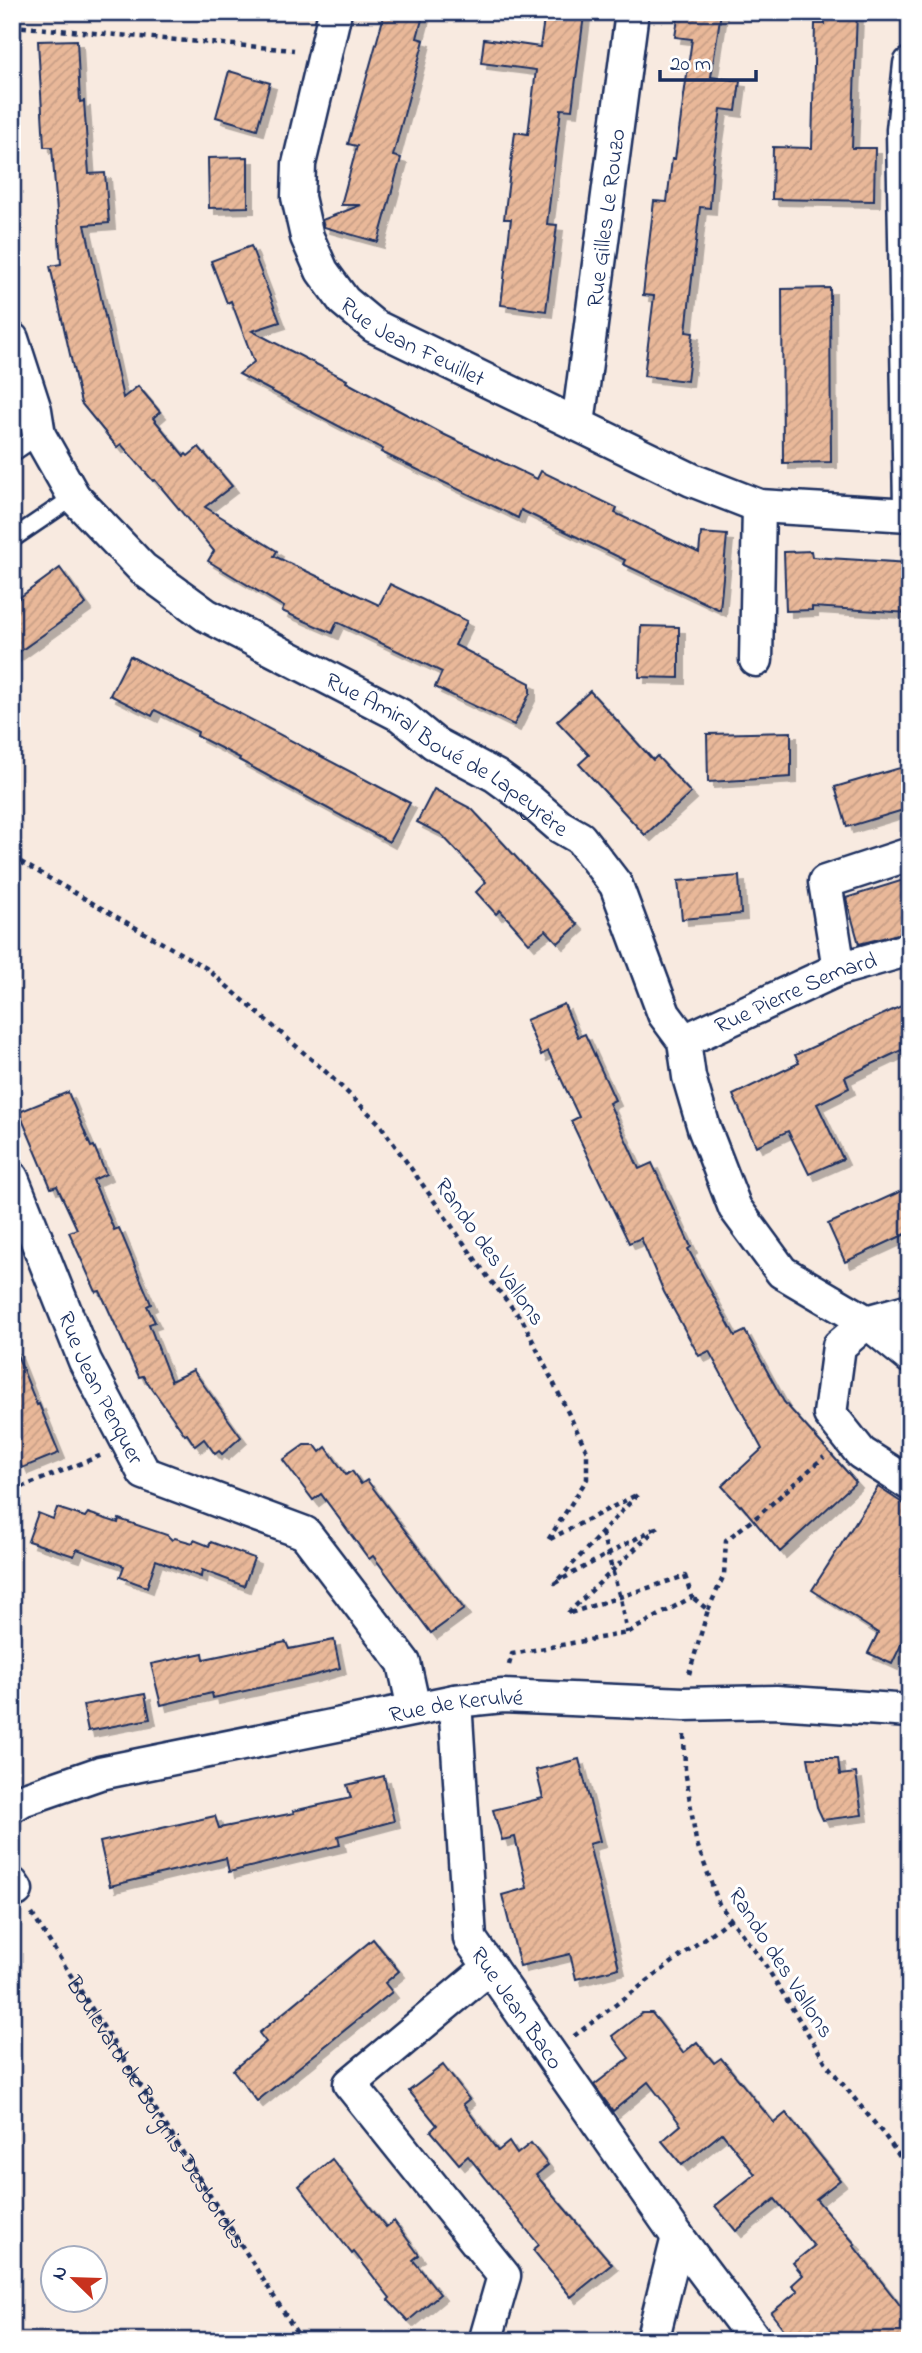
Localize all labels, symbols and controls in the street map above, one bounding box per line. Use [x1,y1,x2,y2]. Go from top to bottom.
scale bar [660,38,756,82]
text: 20 m [670,50,711,80]
street label: Rue Gilles Le Rouzo [579,127,636,309]
street label: Rue Jean Feuillet [332,290,490,396]
street label: Rue Amiral Boué de Lapeyrère [319,665,574,847]
street label: Rue Pierre Semard [710,945,881,1044]
street label: Rando des Vallons [426,1172,552,1333]
street label: Rue Jean Penquer [48,1307,151,1472]
street label: Rue de Kerulvé [386,1682,524,1733]
street label: Rando des Vallons [719,1882,841,2045]
street label: Rue Jean Baco [461,1941,570,2077]
street label: Boulevard de Borgnis-Desbordes [56,1970,254,2256]
north arrow [38,2244,108,2314]
text: N [46,2262,76,2285]

